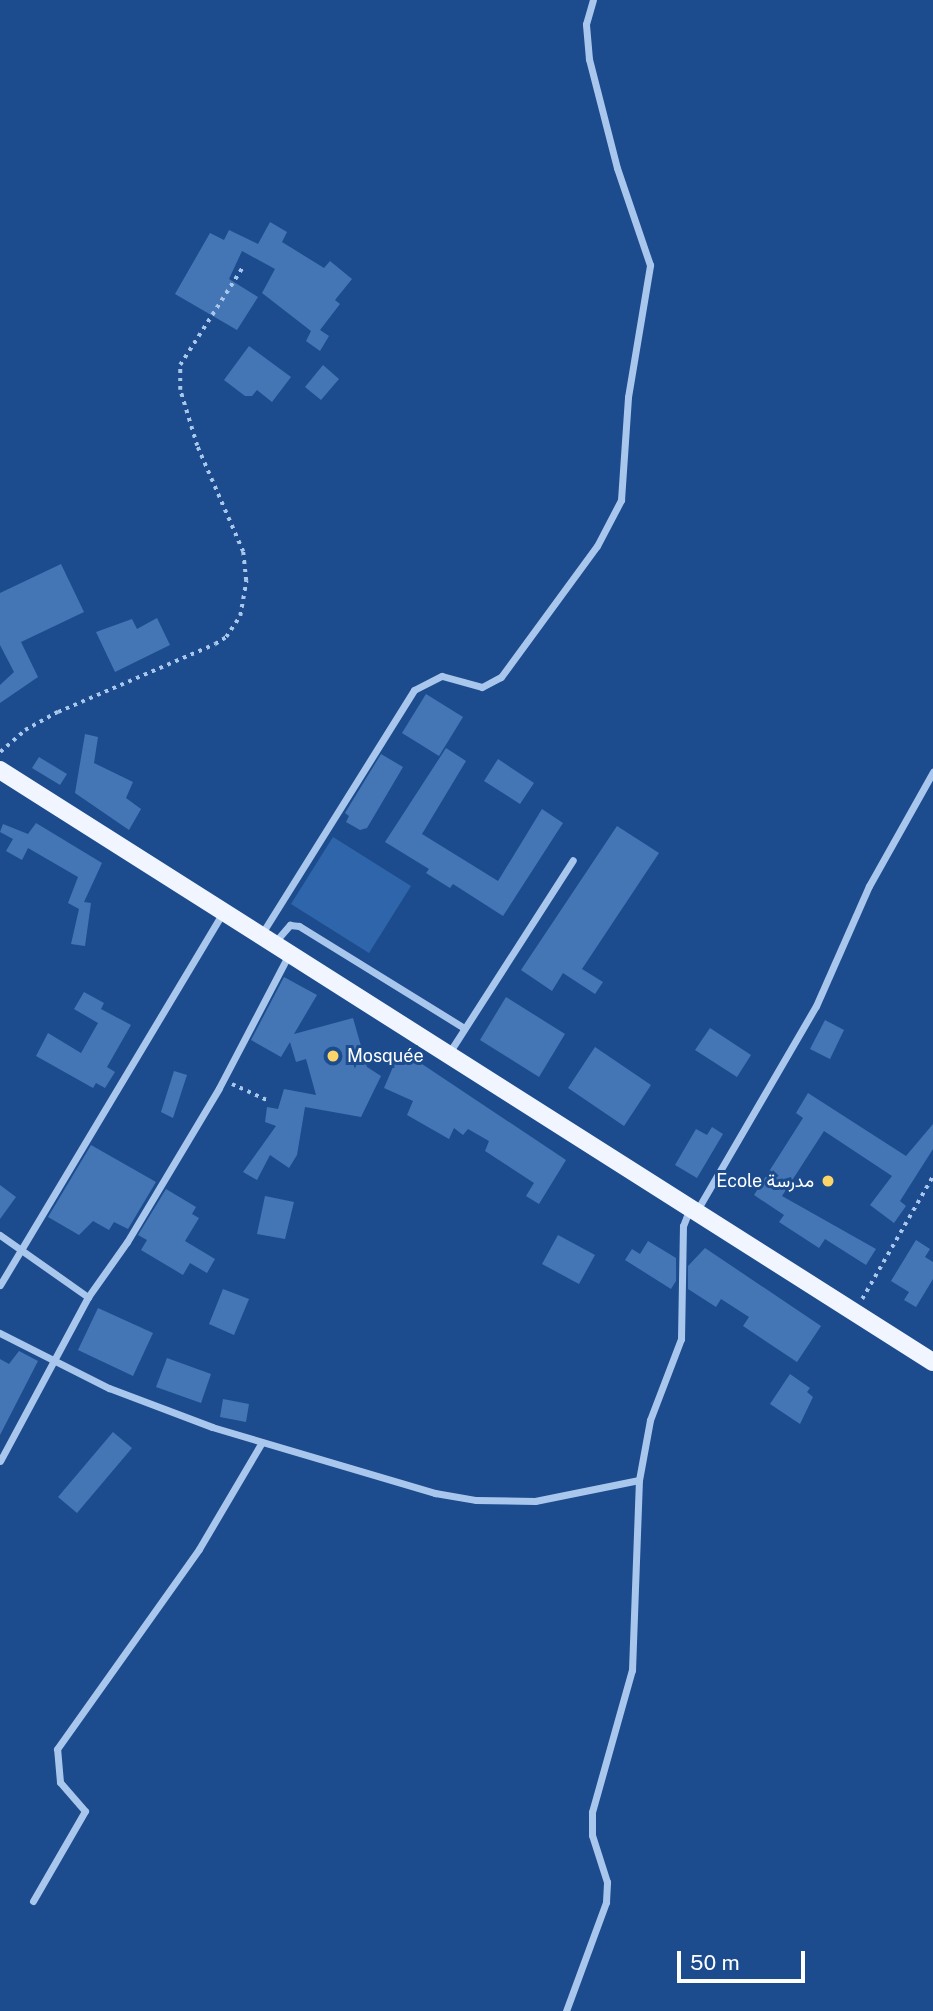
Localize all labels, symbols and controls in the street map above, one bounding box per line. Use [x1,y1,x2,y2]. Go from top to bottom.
place label: Mosquée [347,1045,424,1067]
marker: Mosquée [325,1048,341,1064]
place label: Ecole مدرسة [716,1170,814,1192]
marker: Ecole مدرسة [820,1173,836,1189]
scale bar [681,1938,809,1982]
text: 50 m [690,1950,740,1975]

